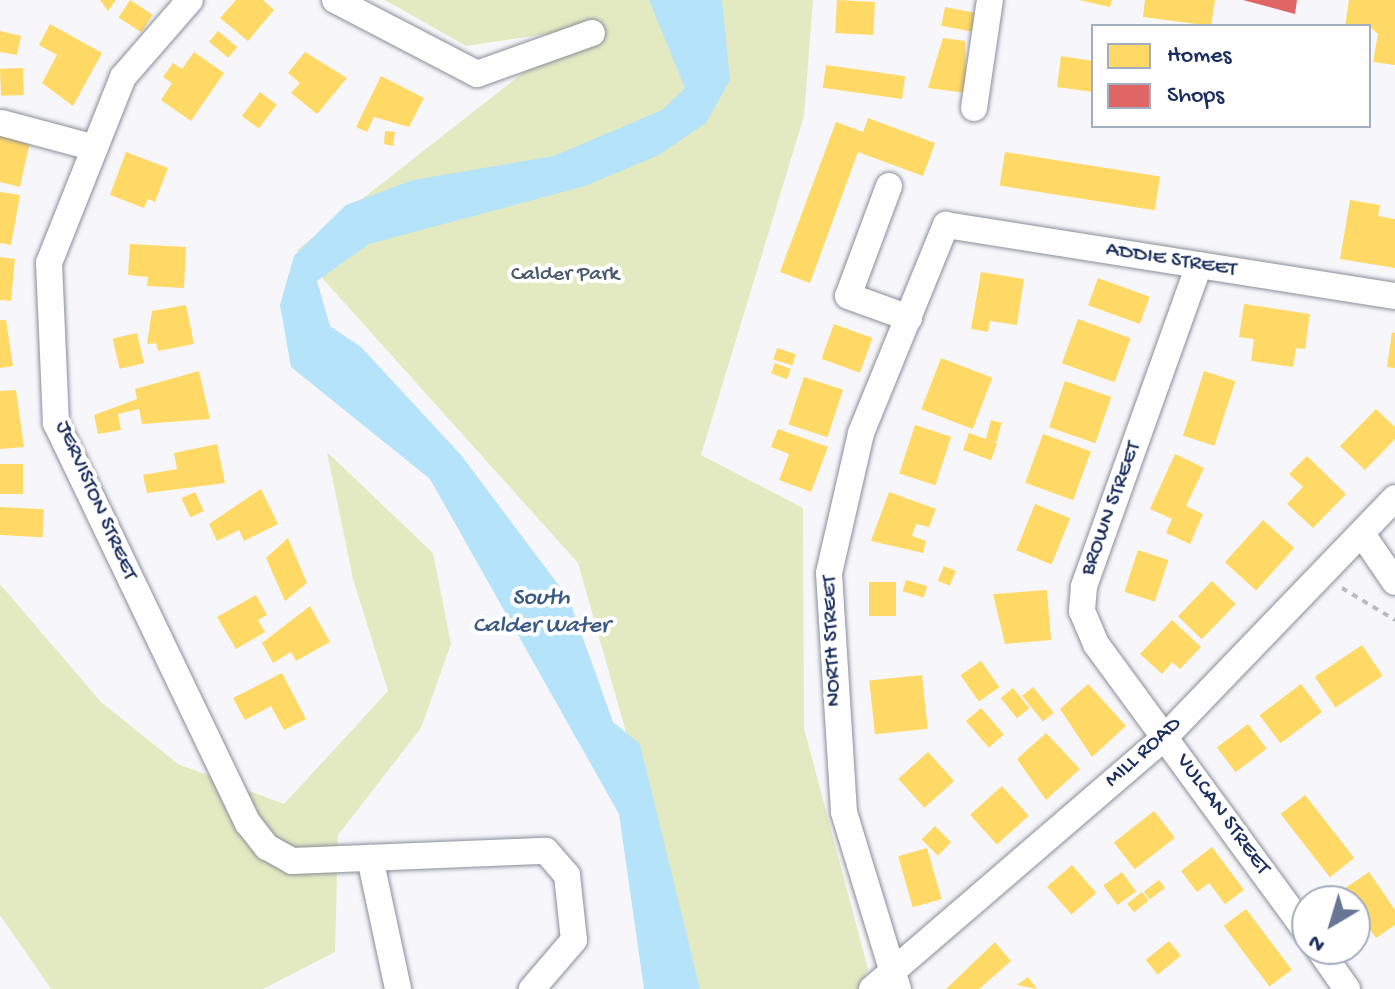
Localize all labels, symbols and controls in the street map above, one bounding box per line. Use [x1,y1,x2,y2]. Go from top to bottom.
legend [1091,24,1371,128]
text: Homes [1167,42,1231,71]
text: Shops [1167,82,1224,111]
street label: ADDIE STREET [1104,238,1238,284]
park label: Calder Park [511,263,619,289]
street label: JERVISTON STREET [48,417,142,585]
street label: BROWN STREET [1076,439,1148,579]
street label: NORTH STREET [818,575,848,707]
water label: South Calder Water [473,585,609,641]
street label: MILL ROAD [1100,712,1188,794]
street label: VULCAN STREET [1169,749,1275,881]
north arrow [1291,885,1371,965]
text: N [1304,928,1331,957]

